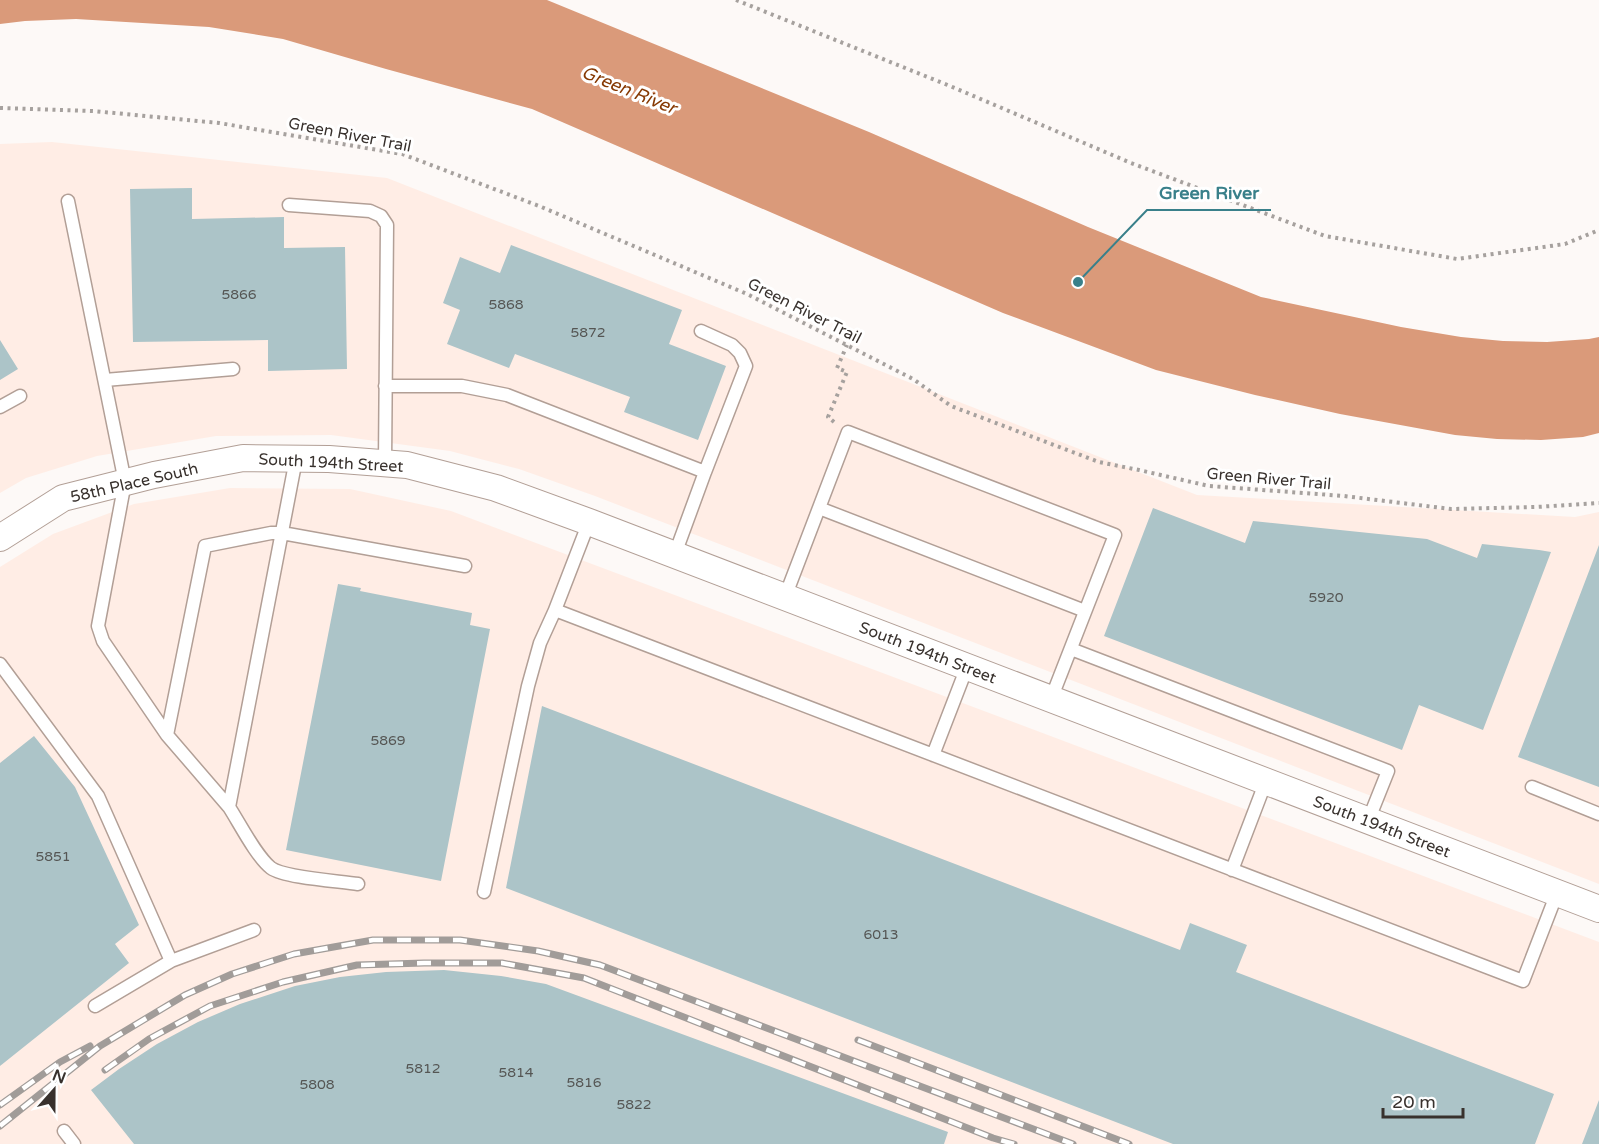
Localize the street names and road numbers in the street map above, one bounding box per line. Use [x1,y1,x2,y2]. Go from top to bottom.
street label: Green River Trail [287,113,413,157]
street label: Green River Trail [744,274,865,348]
street label: South 194th Street [258,449,404,477]
street label: 58th Place South [68,459,200,507]
street label: Green River Trail [1206,464,1332,494]
street label: South 194th Street [856,618,999,688]
street label: South 194th Street [1310,792,1453,862]

